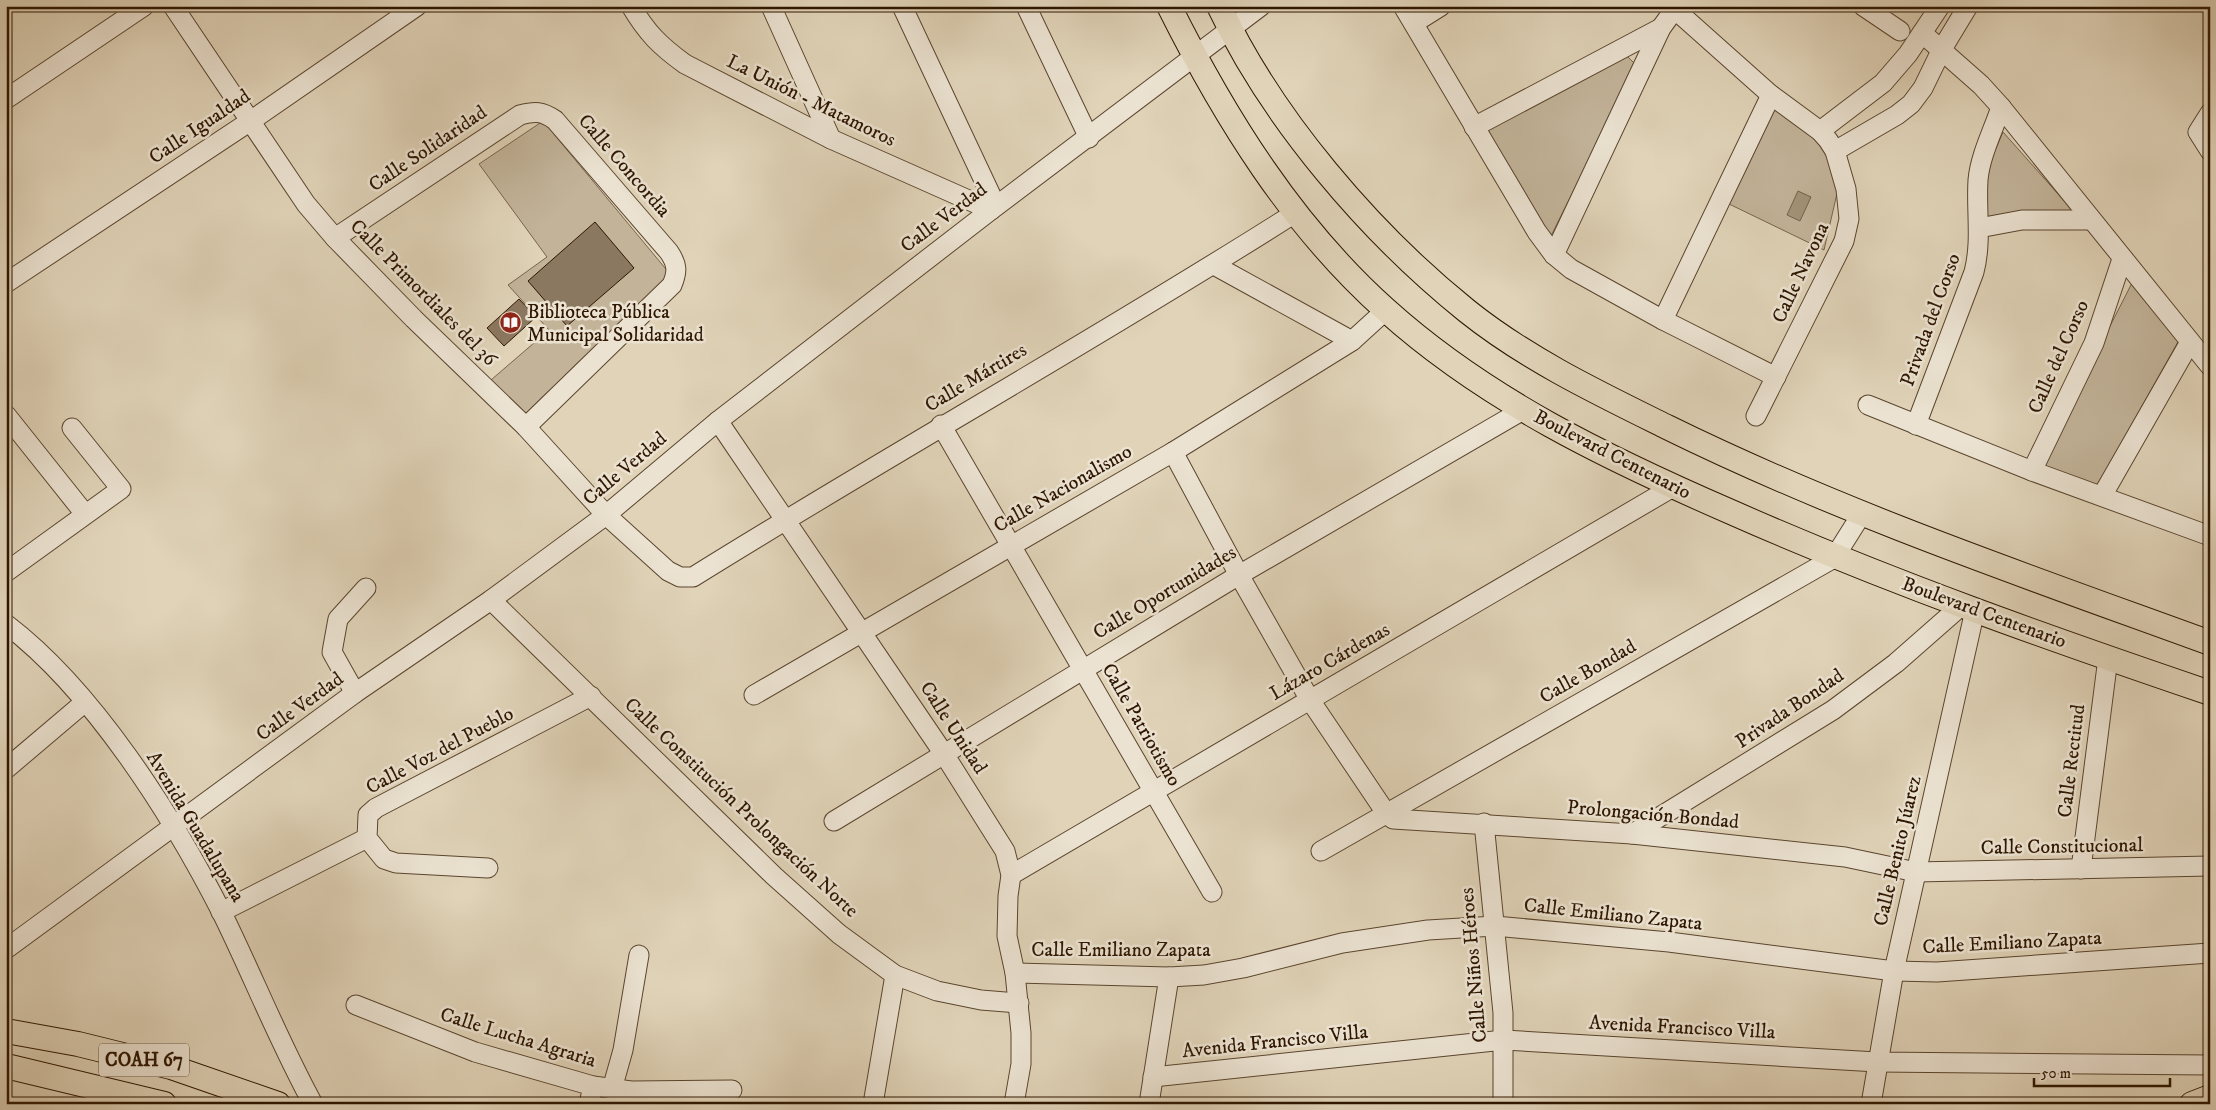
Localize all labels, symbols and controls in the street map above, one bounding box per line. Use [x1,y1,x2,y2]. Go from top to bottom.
street label: La Unión - Matamoros [722,49,900,153]
street label: Calle Igualdad [145,84,255,170]
street label: Calle Solidaridad [364,100,492,198]
street label: Calle Concordia [572,109,676,223]
street label: Calle Verdad [896,177,992,259]
street label: Calle Primordiales del 36 [344,214,502,372]
street label: Calle Navona [1767,218,1835,327]
street label: Privada del Corso [1895,250,1967,390]
street label: Calle del Corso [2023,296,2095,418]
place label: Biblioteca Pública Municipal Solidaridad [527,300,704,348]
library icon: Biblioteca Pública Municipal Solidaridad [499,311,523,335]
street label: Calle Mártires [920,338,1032,418]
street label: Boulevard Centenario [1529,405,1695,505]
street label: Calle Verdad [578,427,672,511]
street label: Calle Nacionalismo [989,439,1137,539]
street label: Calle Oportunidades [1089,540,1241,646]
street label: Boulevard Centenario [1898,572,2070,654]
street label: Lázaro Cárdenas [1265,617,1395,706]
street label: Calle Bondad [1535,634,1641,710]
street label: Calle Patriotismo [1096,659,1186,791]
street label: Privada Bondad [1731,664,1849,754]
street label: Calle Verdad [251,667,349,747]
street label: Calle Unidad [914,677,992,779]
street label: Calle Constitución Prolongación Norte [619,693,863,923]
street label: Calle Voz del Pueblo [362,702,518,800]
street label: Calle Rectitud [2053,703,2091,819]
street label: Avenida Guadalupana [140,747,250,907]
street label: Calle Benito Júarez [1869,773,1927,929]
street label: Prolongación Bondad [1566,795,1740,835]
street label: Calle Constitucional [1981,833,2143,861]
street label: Calle Niños Héroes [1455,886,1493,1043]
street label: Calle Emiliano Zapata [1522,893,1704,937]
street label: Calle Emiliano Zapata [1922,926,2103,960]
street label: Calle Emiliano Zapata [1031,938,1211,963]
street label: Calle Lucha Agraria [437,1002,599,1074]
street label: Avenida Francisco Villa [1588,1011,1776,1045]
street label: Avenida Francisco Villa [1181,1020,1370,1064]
road number: COAH 67 [99,1044,189,1076]
scale bar [2034,1055,2170,1087]
text: 50 m [2041,1064,2071,1083]

